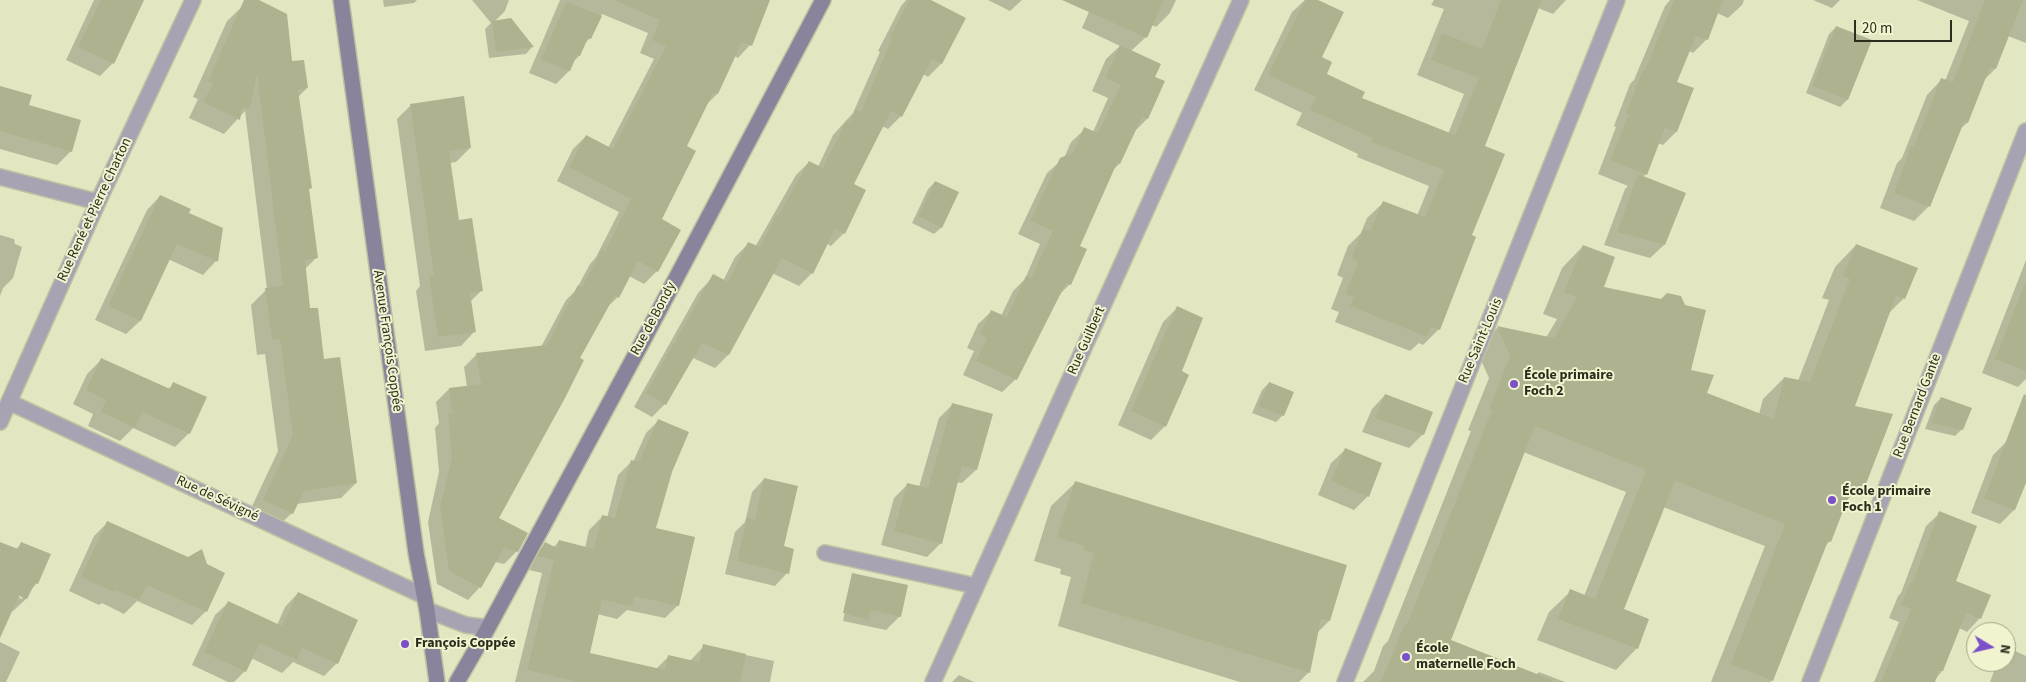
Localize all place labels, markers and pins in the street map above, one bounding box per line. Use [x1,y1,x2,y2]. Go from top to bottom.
place label: École primaire Foch 2 [1524,368,1613,401]
marker: École primaire Foch 2 [1508,378,1520,390]
place label: École primaire Foch 1 [1842,484,1931,516]
marker: École primaire Foch 1 [1826,494,1838,506]
place label: François Coppée [415,636,516,652]
marker: François Coppée [399,638,411,650]
place label: École maternelle Foch [1416,641,1516,674]
marker: École maternelle Foch [1400,651,1412,663]

